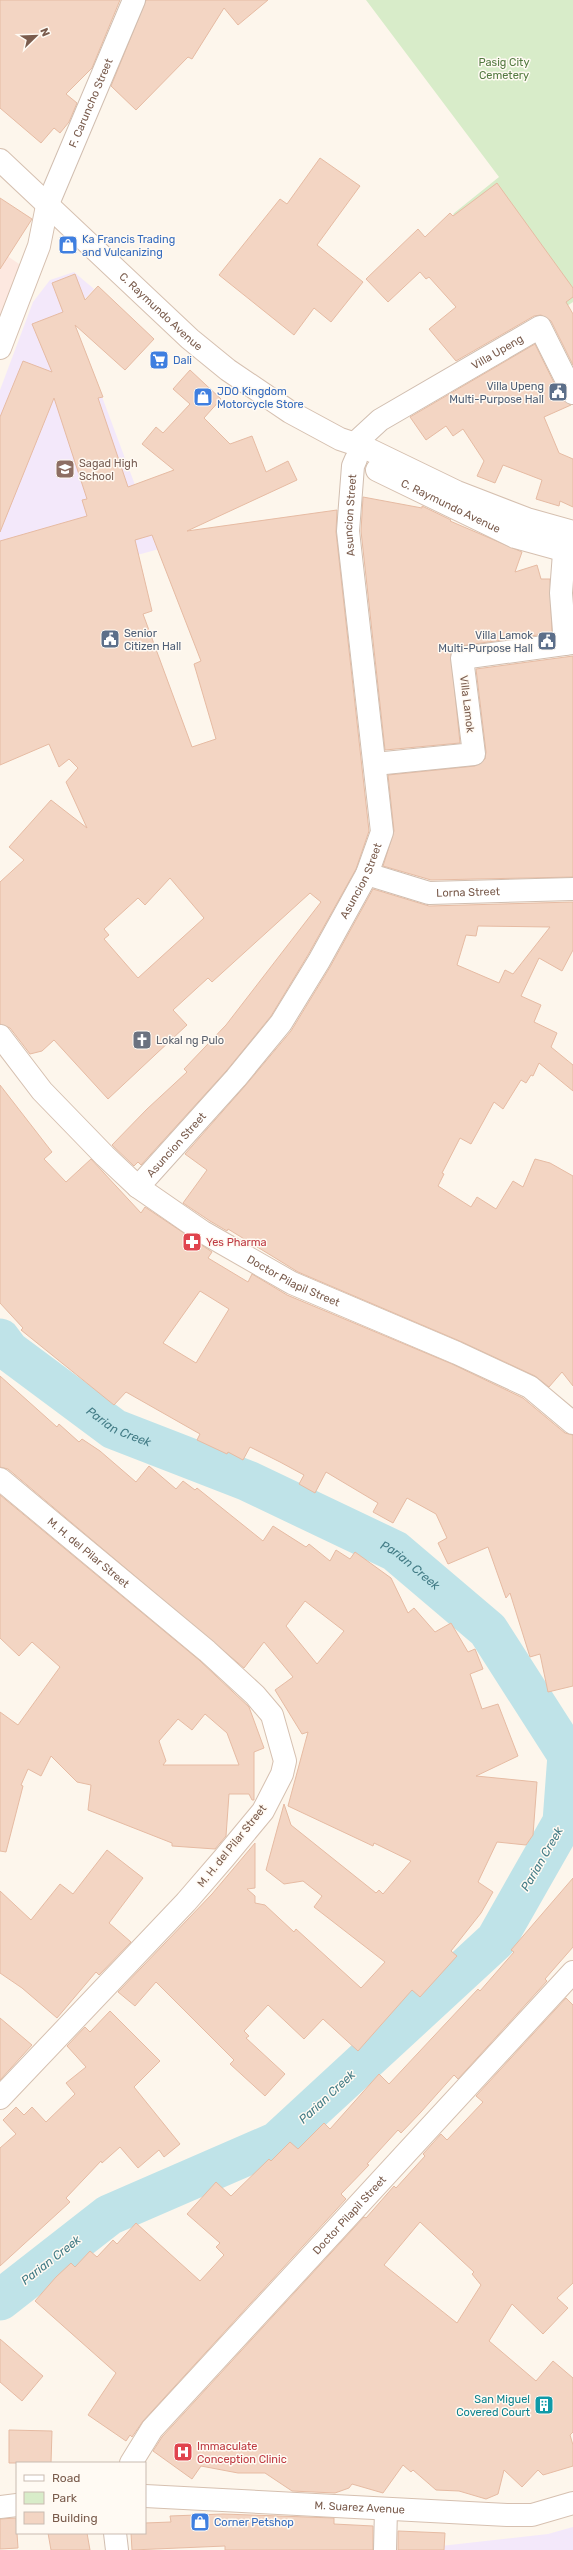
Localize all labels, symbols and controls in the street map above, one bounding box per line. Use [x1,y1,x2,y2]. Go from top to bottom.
north arrow [16,16,56,56]
text: N [37,26,52,39]
street label: F. Caruncho Street [66,56,115,149]
park label: Pasig City Cemetery [479,56,529,82]
place label: Ka Francis Trading and Vulcanizing [82,233,175,259]
shop icon: Ka Francis Trading and Vulcanizing [57,234,79,256]
street label: C. Raymundo Avenue [117,269,205,353]
street label: Villa Upeng [469,332,525,372]
supermarket icon: Dali [148,349,170,371]
place label: Dali [173,354,192,367]
place label: Villa Upeng Multi-Purpose Hall [449,380,544,406]
public building icon: Villa Upeng Multi-Purpose Hall [547,381,569,403]
place label: JDO Kingdom Motorcycle Store [217,385,304,411]
shop icon: JDO Kingdom Motorcycle Store [192,386,214,408]
place label: Sagad High School [79,457,138,483]
school or university icon: Sagad High School [54,458,76,480]
street label: Asuncion Street [341,473,359,557]
street label: C. Raymundo Avenue [399,476,503,535]
place label: Senior Citizen Hall [124,627,181,653]
public building icon: Senior Citizen Hall [99,628,121,650]
place label: Villa Lamok Multi-Purpose Hall [438,629,533,655]
public building icon: Villa Lamok Multi-Purpose Hall [536,630,558,652]
street label: Villa Lamok [457,674,477,734]
street label: Asuncion Street [337,840,384,921]
street label: Lorna Street [436,885,501,899]
church icon: Lokal ng Pulo [131,1029,153,1051]
place label: Lokal ng Pulo [156,1034,224,1047]
street label: Asuncion Street [144,1109,209,1180]
pharmacy icon: Yes Pharma [181,1231,203,1253]
place label: Yes Pharma [206,1236,267,1249]
street label: Doctor Pilapil Street [245,1252,343,1309]
water label: Parian Creek [84,1404,154,1450]
street label: M. H. del Pilar Street [45,1515,133,1591]
water label: Parian Creek [378,1538,443,1593]
street label: M. H. del Pilar Street [195,1802,270,1890]
water label: Parian Creek [518,1824,566,1894]
water label: Parian Creek [296,2067,359,2127]
street label: Doctor Pilapil Street [310,2172,389,2257]
water label: Parian Creek [18,2232,84,2288]
place label: San Miguel Covered Court [456,2393,531,2419]
building icon: San Miguel Covered Court [533,2394,555,2416]
place label: Immaculate Conception Clinic [197,2440,287,2466]
hospital icon: Immaculate Conception Clinic [172,2441,194,2463]
legend [16,2462,146,2534]
text: Road [52,2471,80,2485]
text: Park [52,2491,78,2505]
street label: M. Suarez Avenue [314,2498,405,2516]
text: Building [52,2511,98,2525]
shop icon: Corner Petshop [189,2511,211,2533]
place label: Corner Petshop [214,2516,294,2529]

